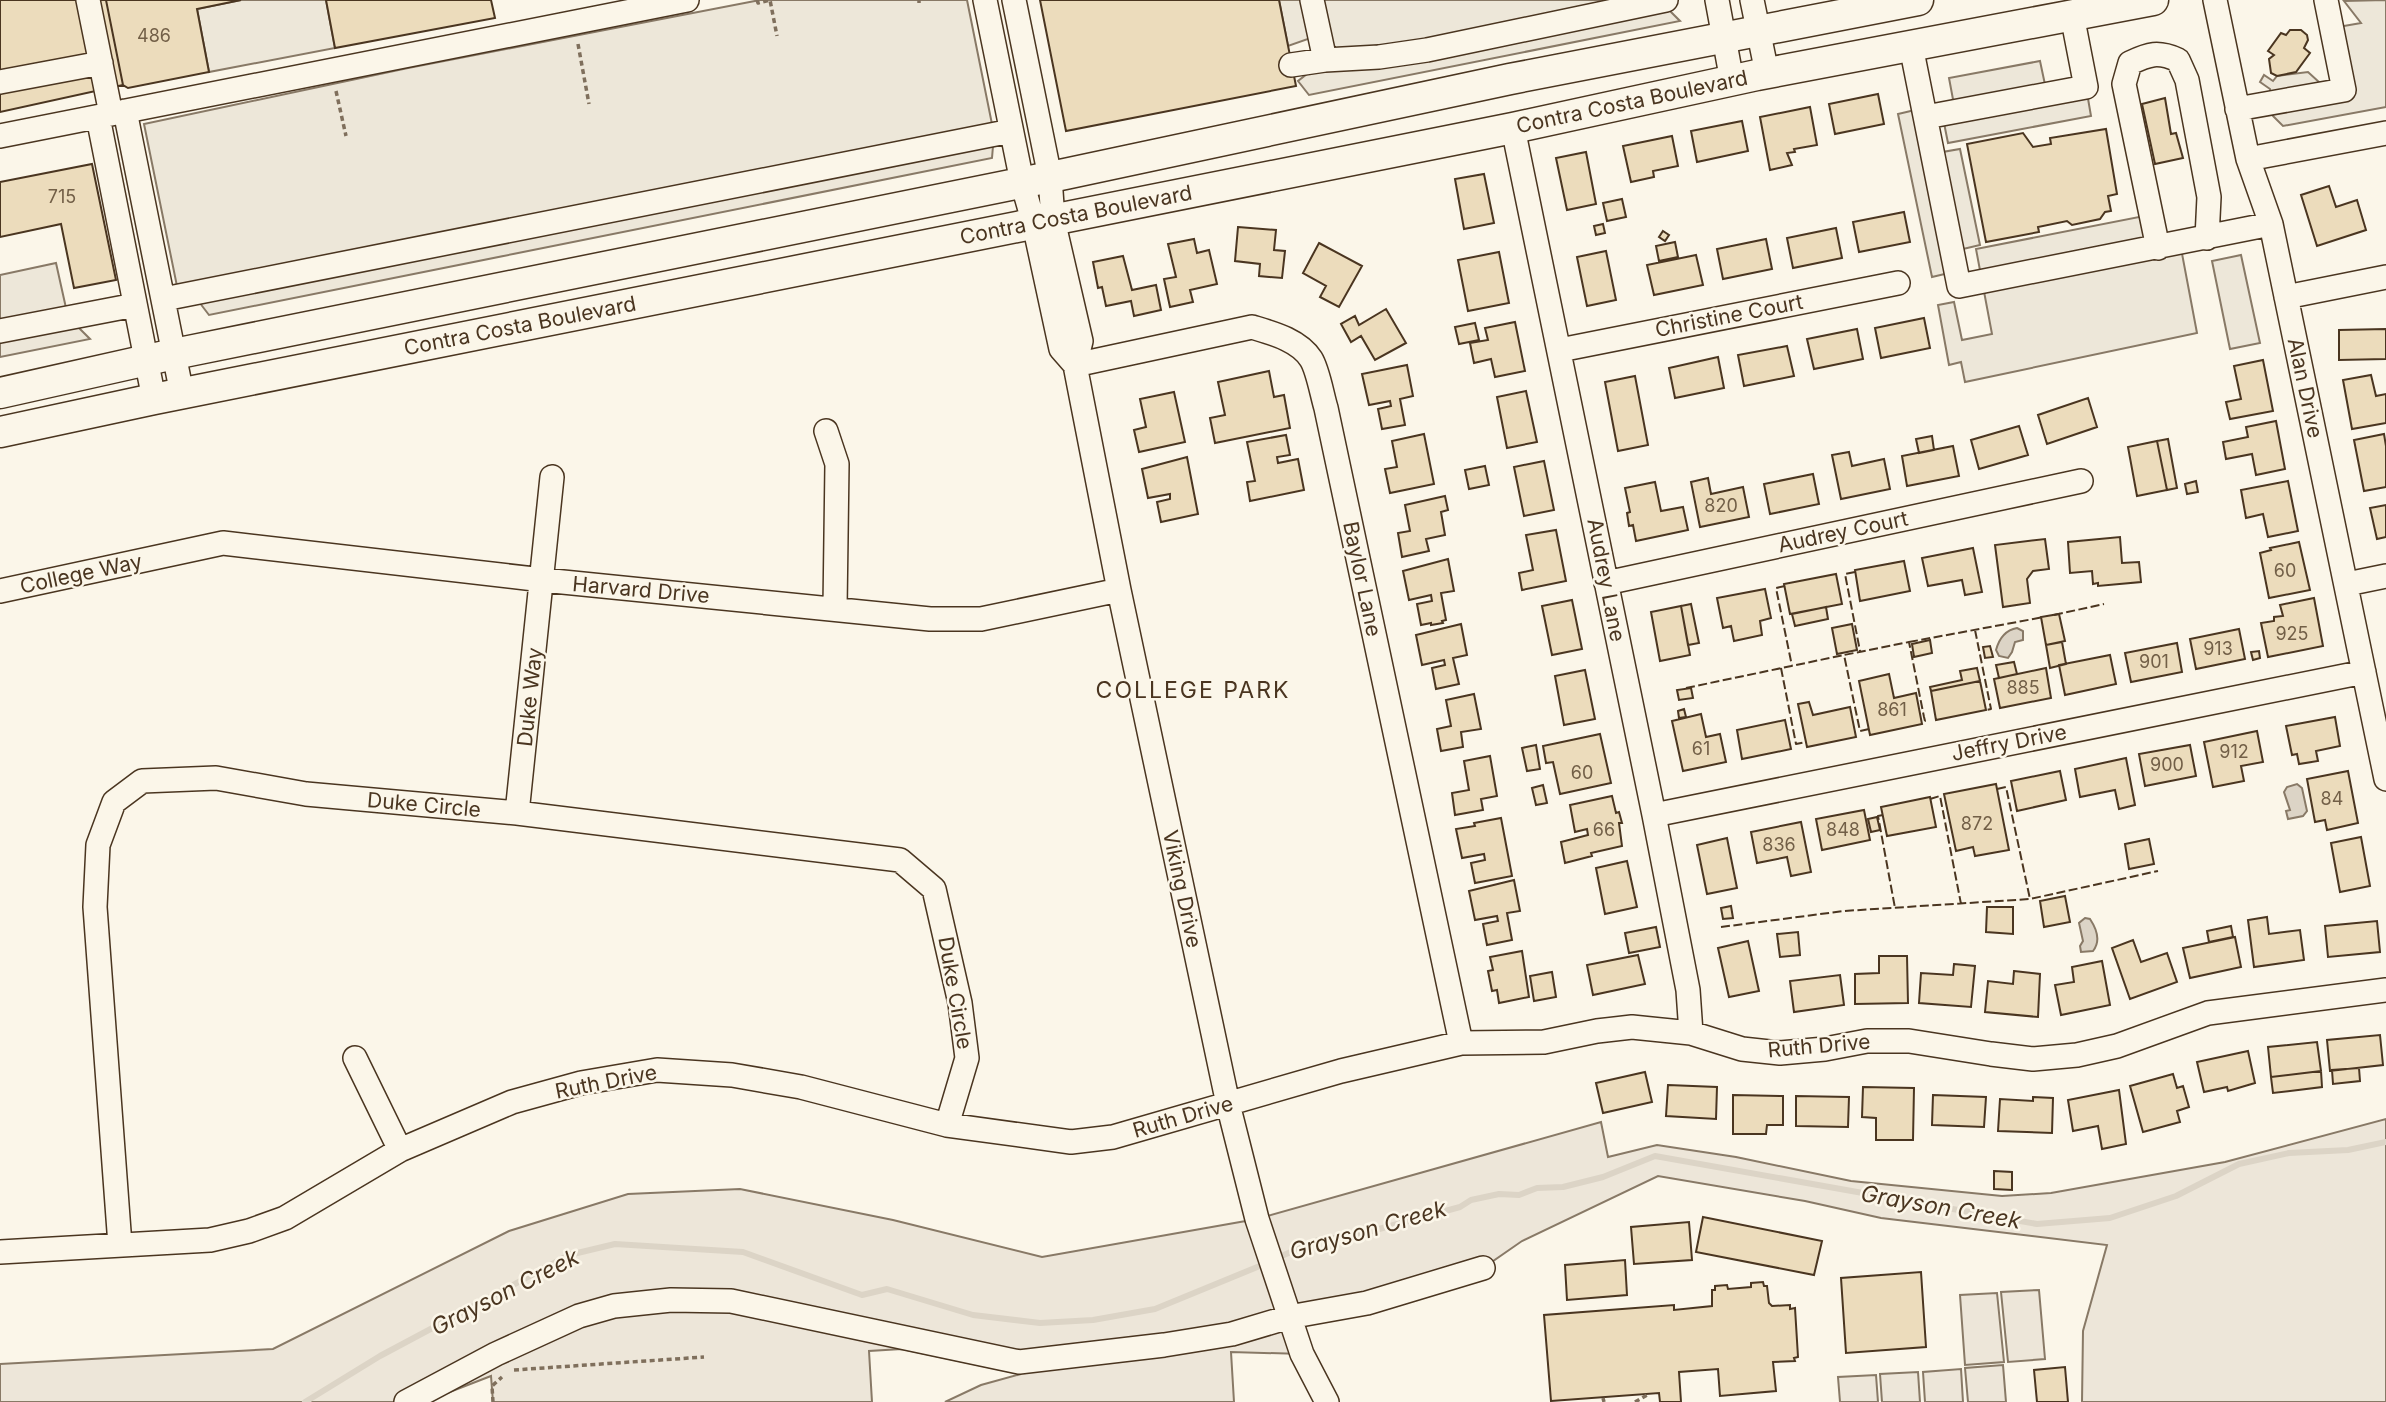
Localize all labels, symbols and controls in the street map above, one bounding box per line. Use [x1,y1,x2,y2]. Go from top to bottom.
house number: 486 [137,25,171,46]
street label: Contra Costa Boulevard [1514,65,1750,138]
street label: Contra Costa Boulevard [958,180,1194,249]
house number: 715 [48,186,76,207]
street label: Christine Court [1653,289,1805,342]
street label: Contra Costa Boulevard [402,291,638,360]
street label: Alan Drive [2283,336,2328,440]
house number: 820 [1704,495,1738,516]
street label: Audrey Court [1776,506,1910,557]
street label: Audrey Lane [1582,516,1631,644]
street label: Baylor Lane [1338,519,1387,639]
street label: College Way [18,548,144,599]
house number: 60 [2274,560,2296,581]
street label: Harvard Drive [571,571,711,608]
house number: 925 [2275,623,2309,644]
house number: 913 [2203,638,2233,659]
street label: Duke Way [512,646,547,748]
house number: 901 [2139,651,2169,672]
district label: COLLEGE PARK [1096,676,1290,704]
house number: 885 [2006,677,2040,698]
house number: 861 [1877,699,1907,720]
street label: Jeffry Drive [1949,719,2069,766]
house number: 61 [1692,738,1710,759]
house number: 912 [2219,741,2249,762]
house number: 900 [2150,754,2184,775]
house number: 60 [1571,762,1593,783]
street label: Duke Circle [366,787,482,822]
house number: 84 [2321,788,2343,809]
house number: 872 [1961,813,1993,834]
house number: 66 [1593,819,1615,840]
house number: 848 [1826,819,1860,840]
street label: Viking Drive [1158,828,1207,950]
house number: 836 [1762,834,1796,855]
street label: Duke Circle [933,935,978,1051]
street label: Ruth Drive [1766,1029,1871,1062]
street label: Ruth Drive [553,1059,659,1104]
street label: Ruth Drive [1130,1090,1236,1143]
water label: Grayson Creek [1859,1179,2024,1235]
water label: Grayson Creek [1286,1194,1450,1266]
water label: Grayson Creek [426,1243,584,1341]

